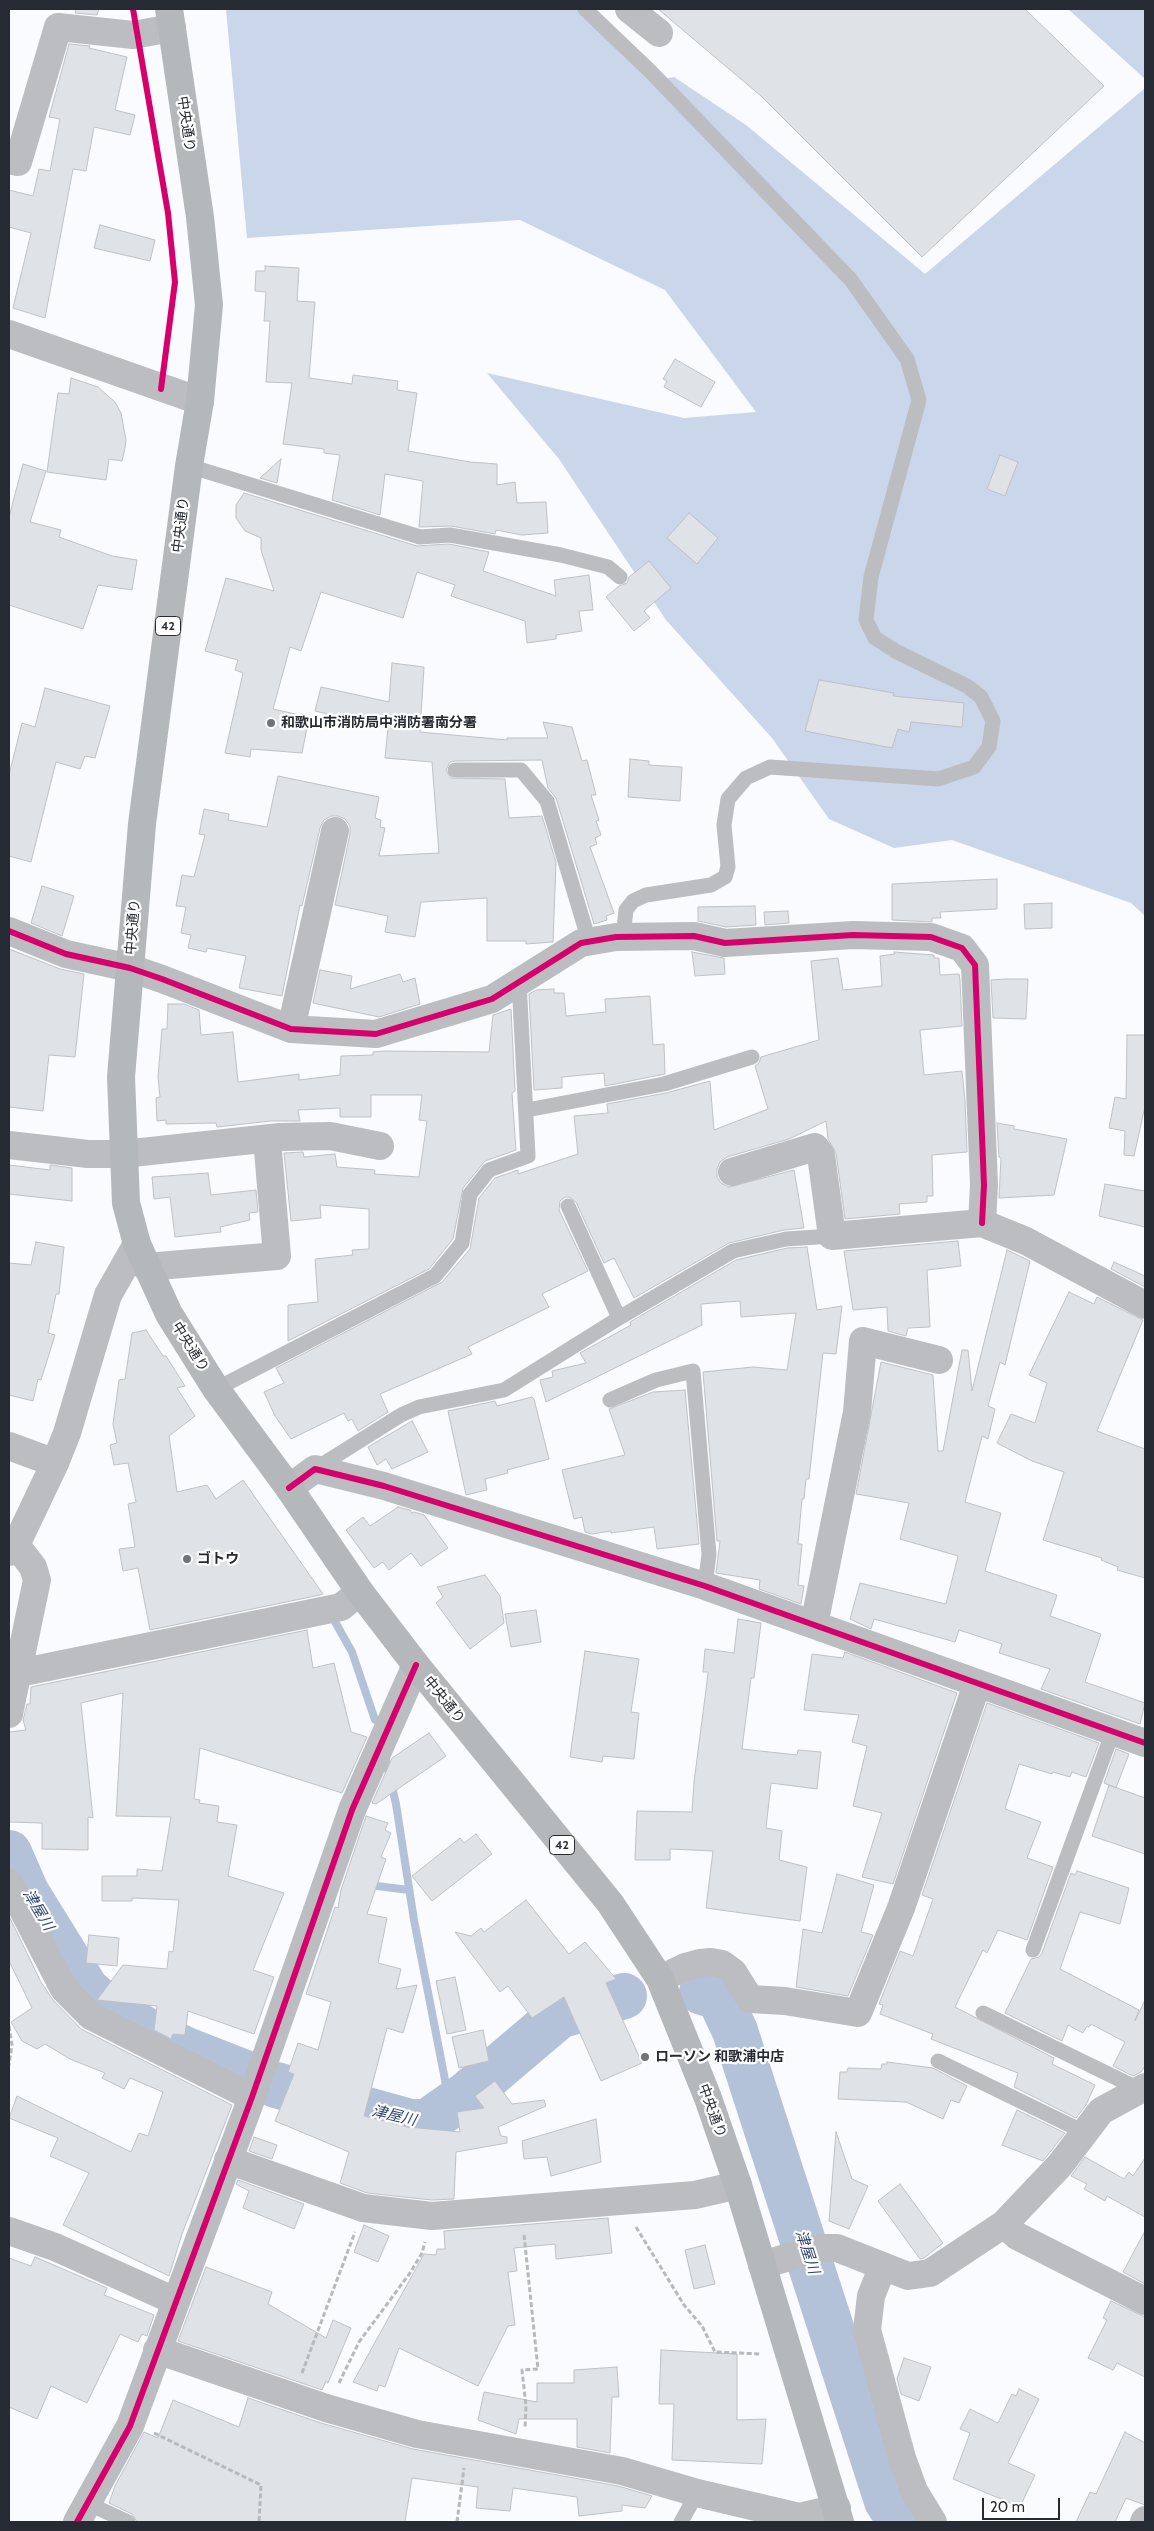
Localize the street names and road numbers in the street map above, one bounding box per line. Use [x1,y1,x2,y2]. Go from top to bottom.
street label: 中央通り [174,95,198,153]
street label: 中央通り [169,496,193,554]
road number: 42 [156,616,180,636]
street label: 中央通り [122,898,144,956]
street label: 中央通り [168,1319,212,1375]
street label: 中央通り [420,1673,468,1727]
road number: 42 [550,1836,574,1854]
street label: 中央通り [695,2082,729,2140]

